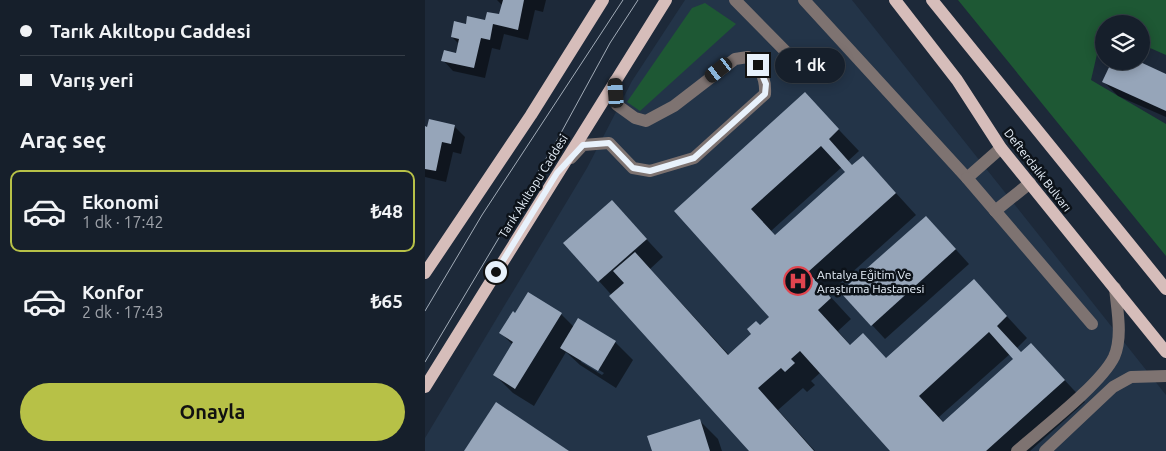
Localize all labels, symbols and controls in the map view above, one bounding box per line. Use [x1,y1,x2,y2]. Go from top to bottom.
map controls [1095,15,1150,70]
button: layers [1095,15,1150,70]
text: Tarık Akıltopu Caddesi [50,20,251,42]
callout: 1 dk [775,48,845,82]
route end [747,54,769,76]
car [702,55,735,85]
text: 1 dk [794,56,826,74]
text: Varış yeri [50,69,133,91]
car [607,78,624,108]
street label: Defterdalık Bulvarı [1002,126,1074,214]
text: Araç seç [20,127,106,152]
street label: Tarık Akıltopu Caddesi [496,132,570,240]
icon: car [22,189,67,234]
text: Ekonomi [82,191,159,213]
text: ₺48 [371,200,403,222]
text: 1 dk · 17:42 [82,213,163,231]
route start [485,261,507,283]
hospital icon: Antalya Eğitim Ve Araştırma Hastanesi [783,266,813,296]
place label: Antalya Eğitim Ve Araştırma Hastanesi [817,268,924,295]
icon: car [22,279,67,324]
text: Konfor [82,281,144,303]
text: ₺65 [371,290,403,312]
text: 2 dk · 17:43 [82,303,163,321]
button: Onayla [20,383,405,441]

